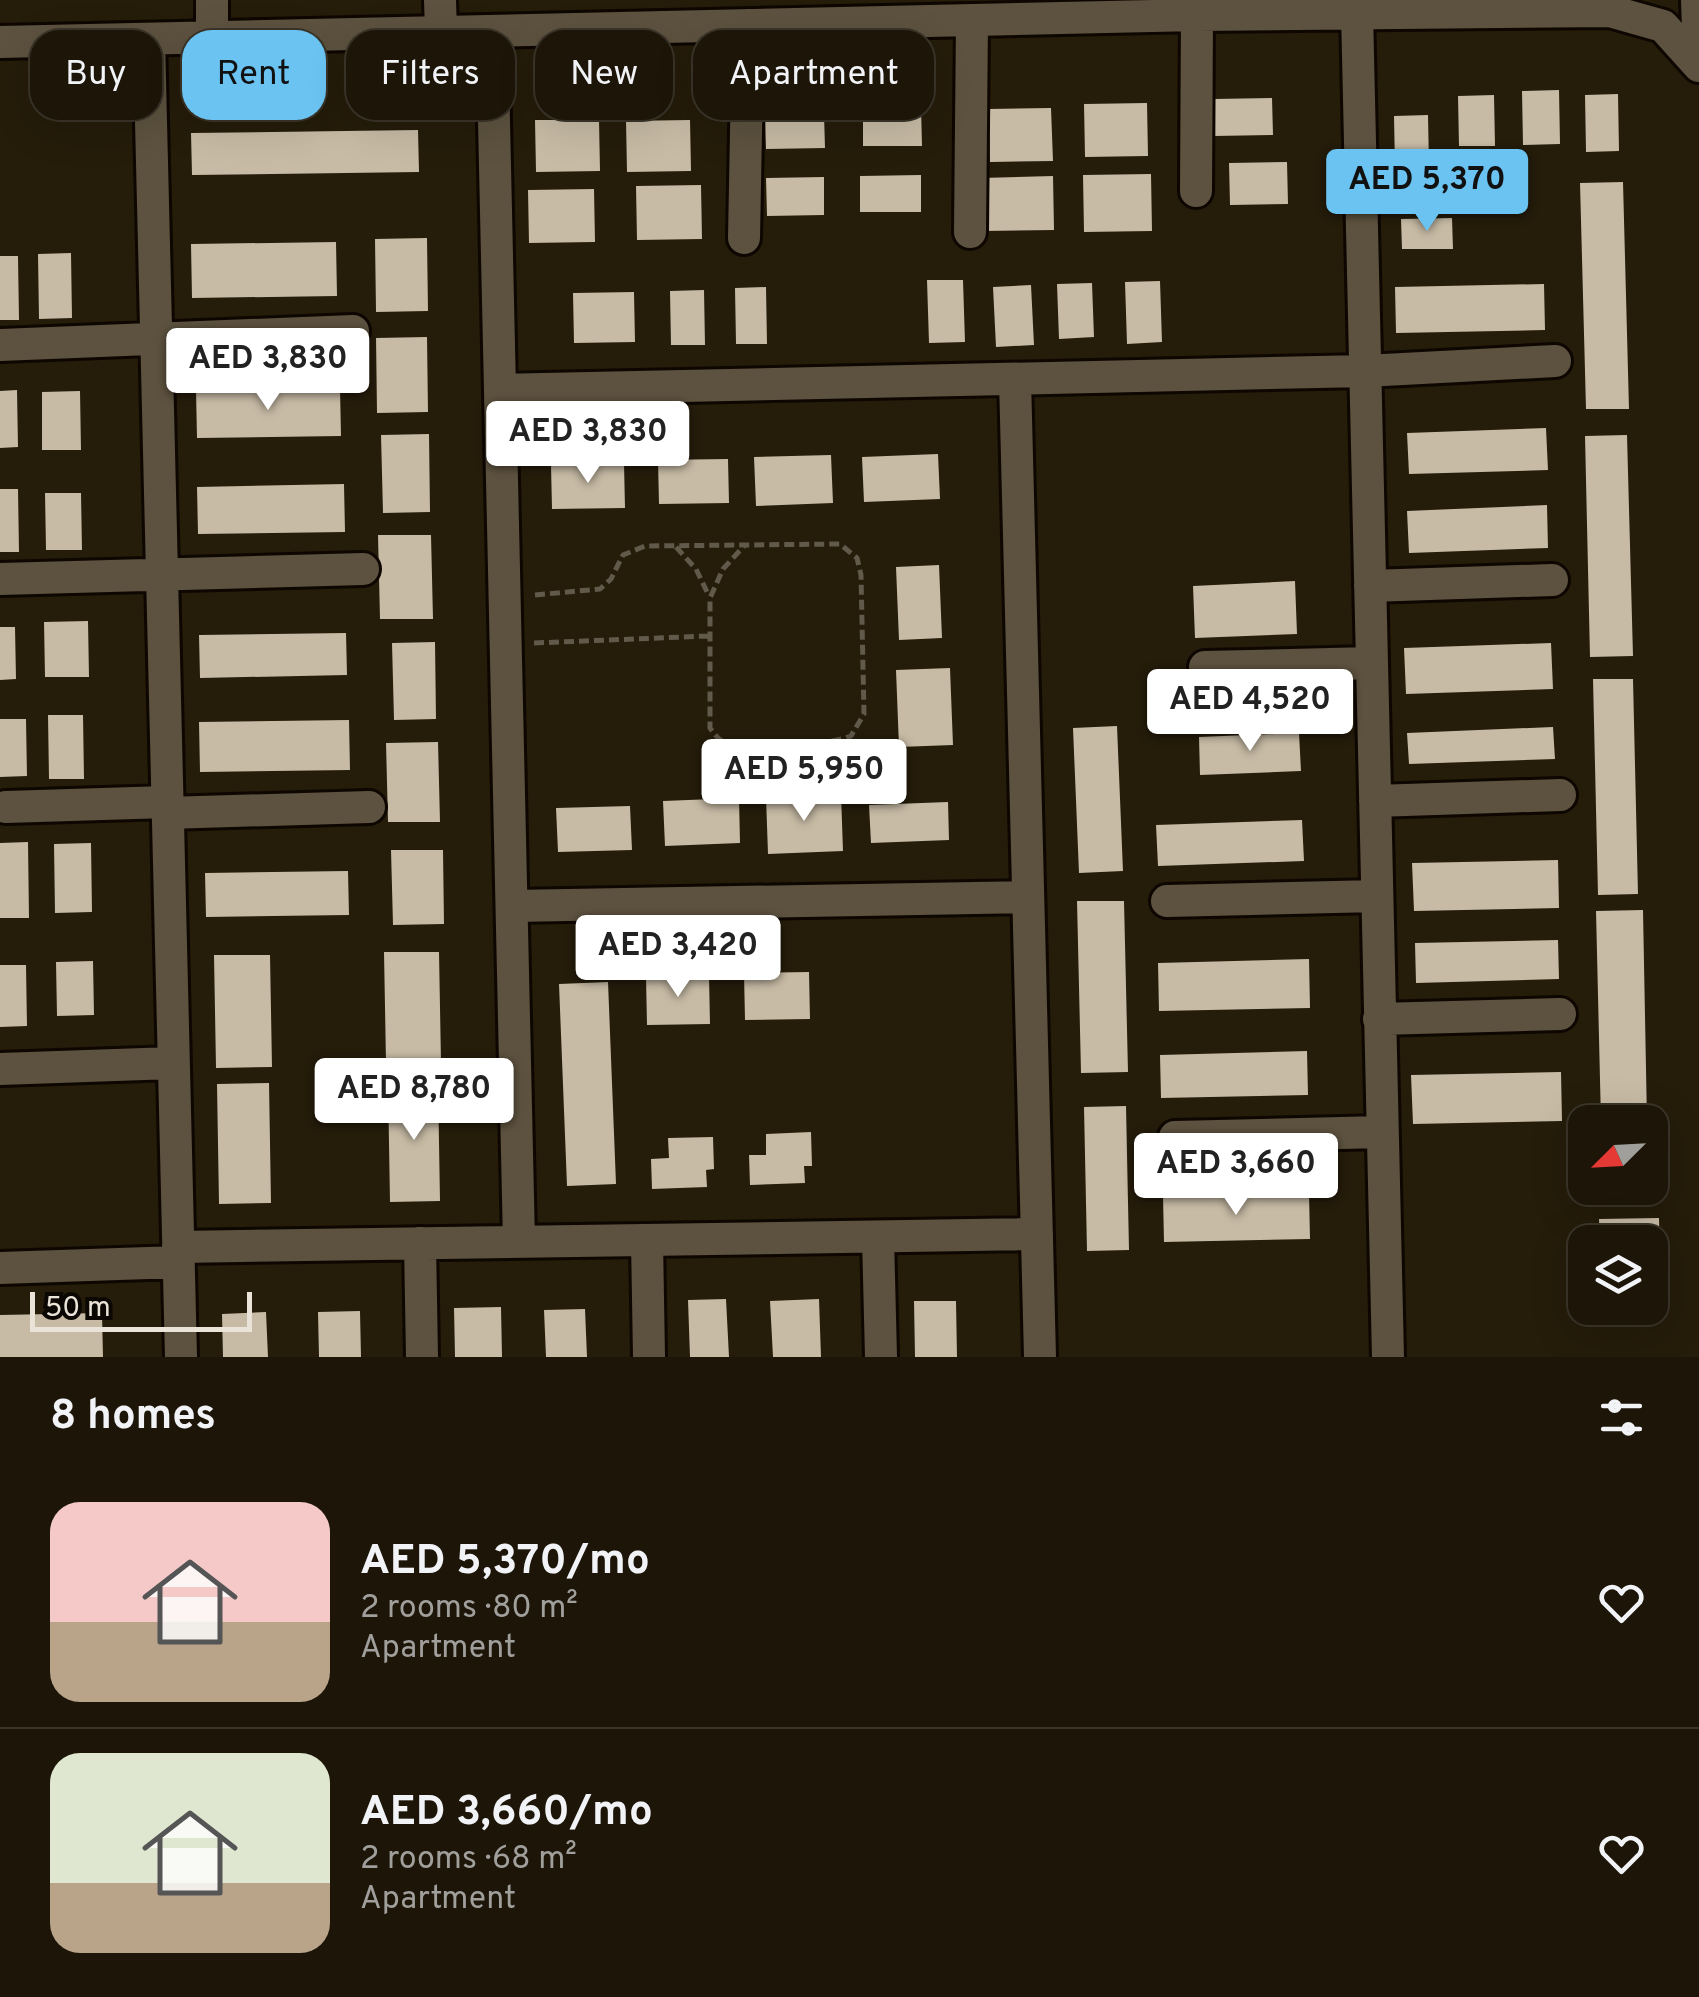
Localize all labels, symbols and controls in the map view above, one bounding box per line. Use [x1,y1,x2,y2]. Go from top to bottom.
chip: Buy [30,30,162,120]
chip: Rent [182,30,326,120]
chip: Filters [346,30,515,120]
chip: New [535,30,673,120]
chip: Apartment [693,30,934,120]
pin: AED 5,370 [1313,149,1541,234]
text: AED 5,370 [1348,161,1506,201]
pin: AED 3,830 [154,328,382,413]
text: AED 3,830 [188,340,348,380]
pin: AED 3,830 [474,401,702,486]
text: AED 3,830 [508,413,668,453]
pin: AED 4,520 [1136,669,1364,754]
text: AED 4,520 [1169,681,1331,721]
pin: AED 5,950 [690,739,918,824]
text: AED 5,950 [724,751,884,791]
pin: AED 3,420 [564,915,792,1000]
text: AED 3,420 [598,927,758,967]
pin: AED 8,780 [300,1058,528,1143]
text: AED 8,780 [337,1070,491,1110]
north arrow [1568,1105,1668,1205]
map controls [1568,1105,1668,1325]
pin: AED 3,660 [1122,1133,1350,1218]
text: AED 3,660 [1156,1145,1316,1185]
button: layers [1568,1225,1668,1325]
scale bar [30,1287,252,1332]
text: 50 m [45,1291,111,1327]
icon: filters [1594,1390,1649,1445]
text: 8 homes [50,1391,216,1444]
text: AED 5,370/mo [360,1536,650,1589]
icon: home [130,1542,250,1662]
icon: heart [1594,1575,1649,1630]
text: 2 rooms · 80 m² [360,1589,578,1629]
text: Apartment [360,1629,516,1669]
text: AED 3,660/mo [360,1787,653,1840]
icon: home [130,1793,250,1913]
icon: heart [1594,1826,1649,1881]
text: 2 rooms · 68 m² [360,1840,577,1880]
text: Apartment [360,1880,516,1920]

